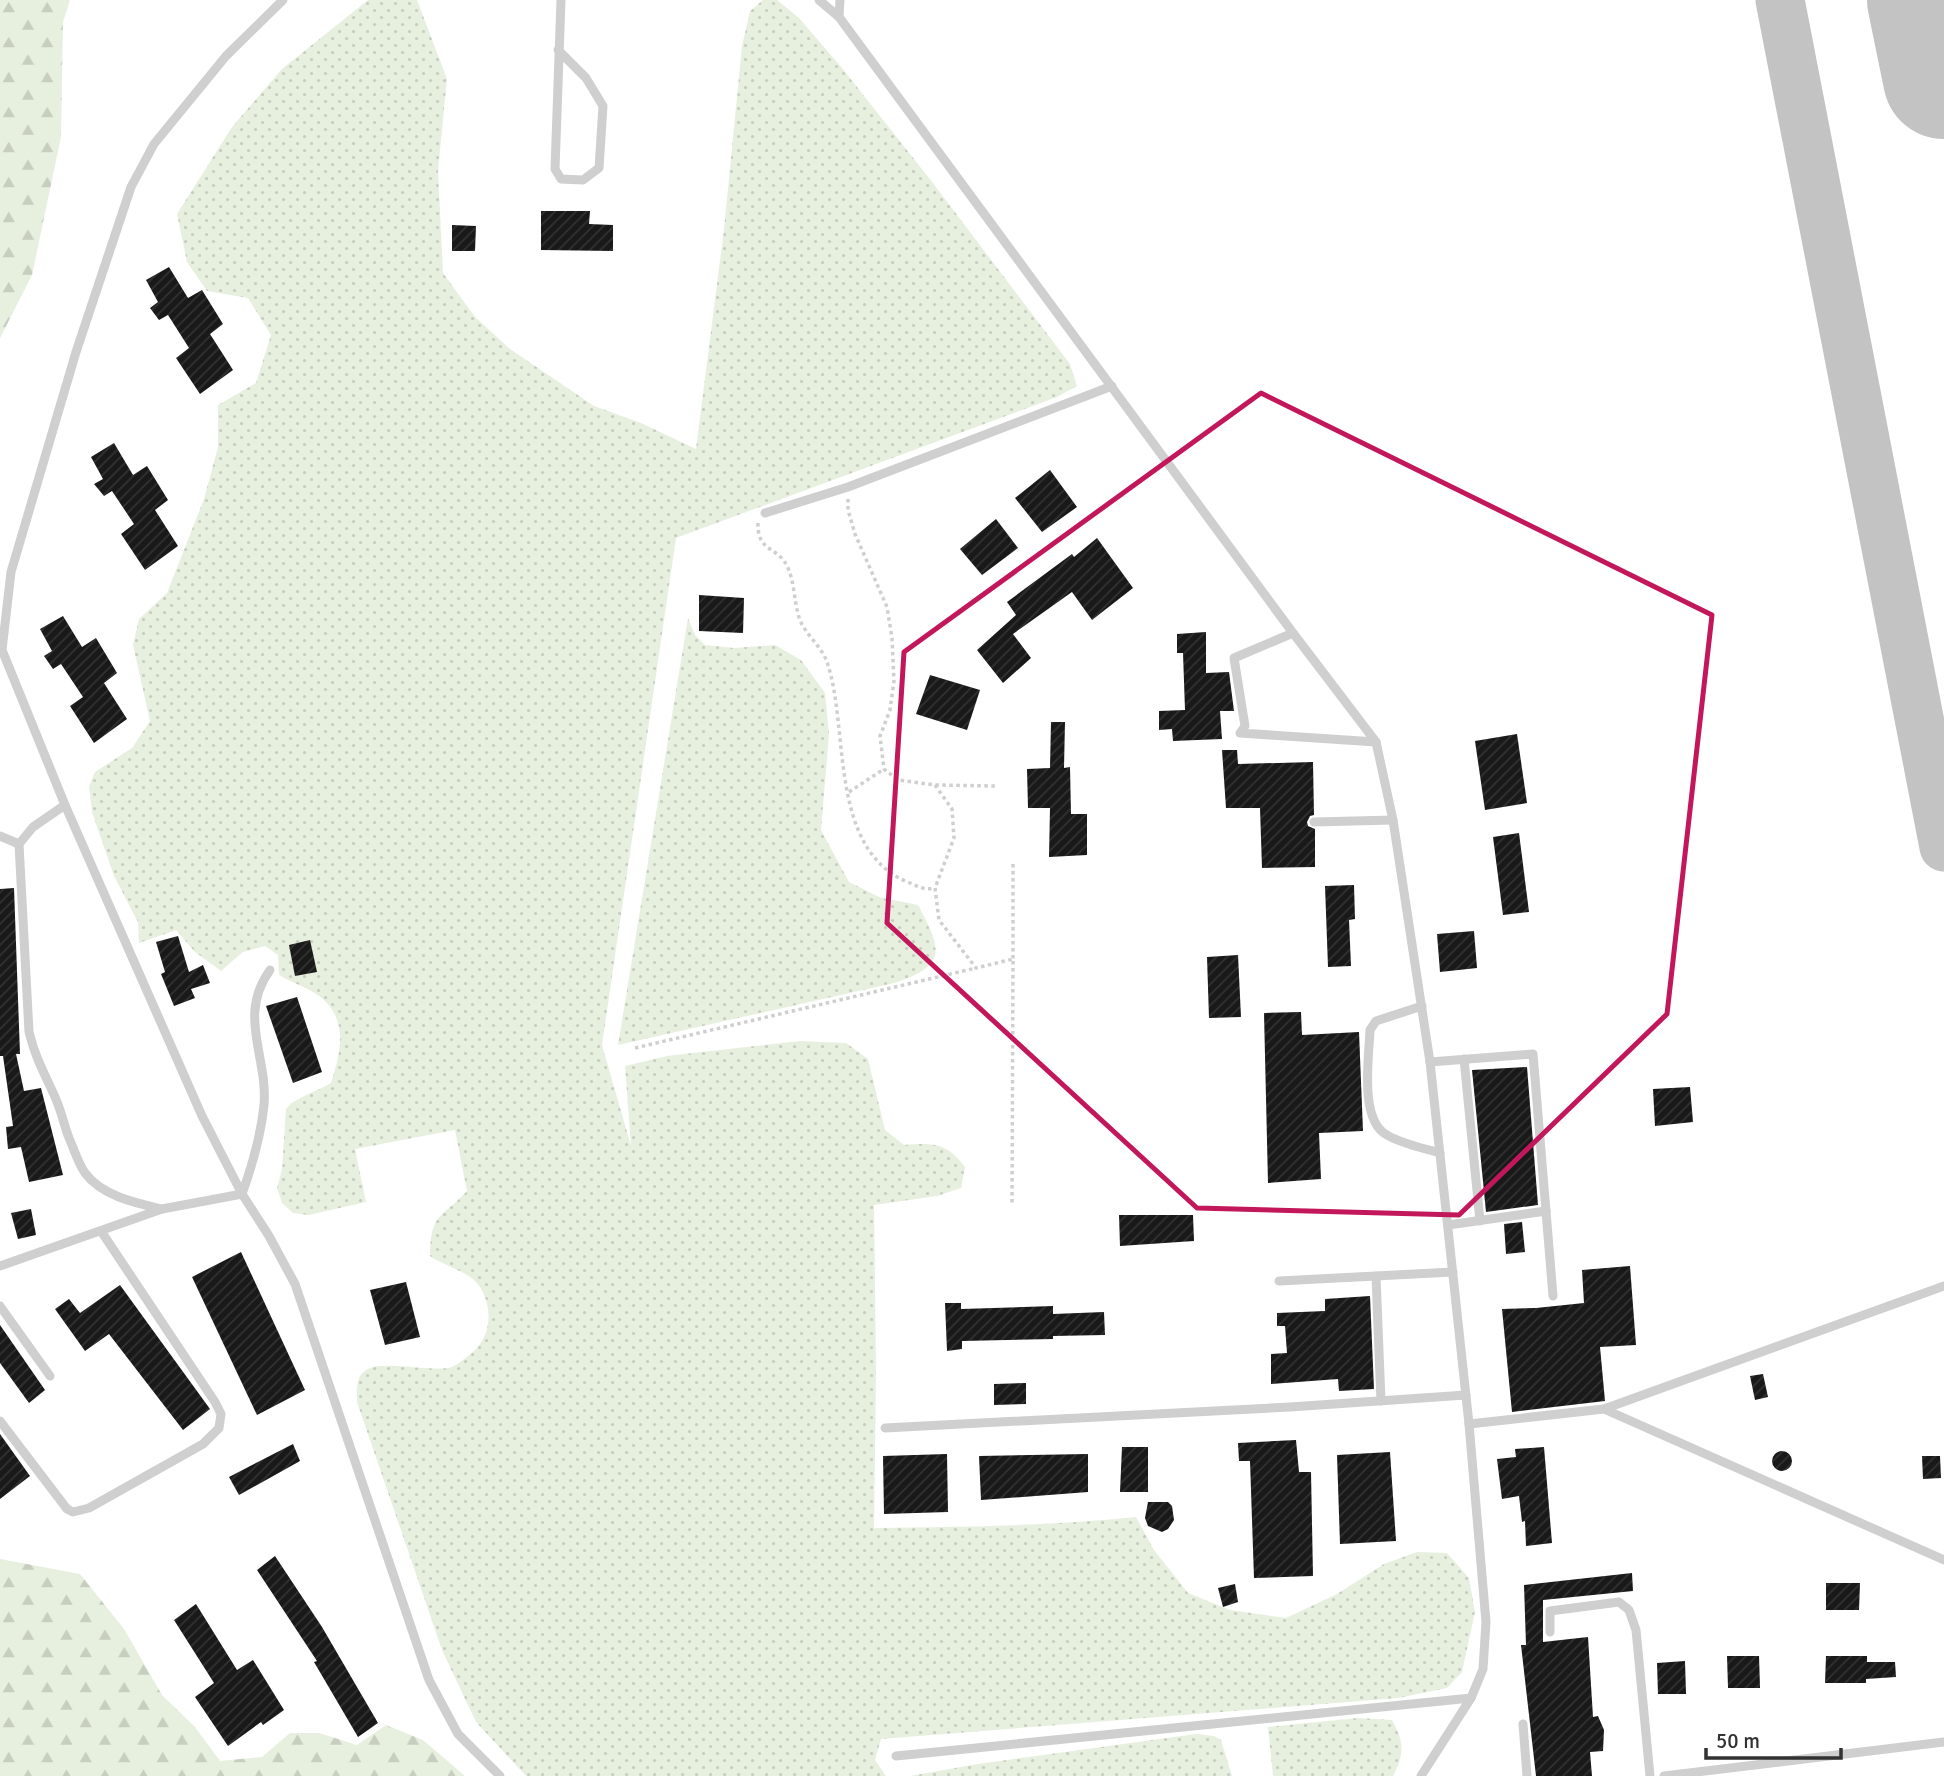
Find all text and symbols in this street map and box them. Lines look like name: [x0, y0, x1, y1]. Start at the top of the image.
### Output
scale bar: [1706, 1716, 1841, 1760]
text: 50 m: [1716, 1728, 1760, 1754]

